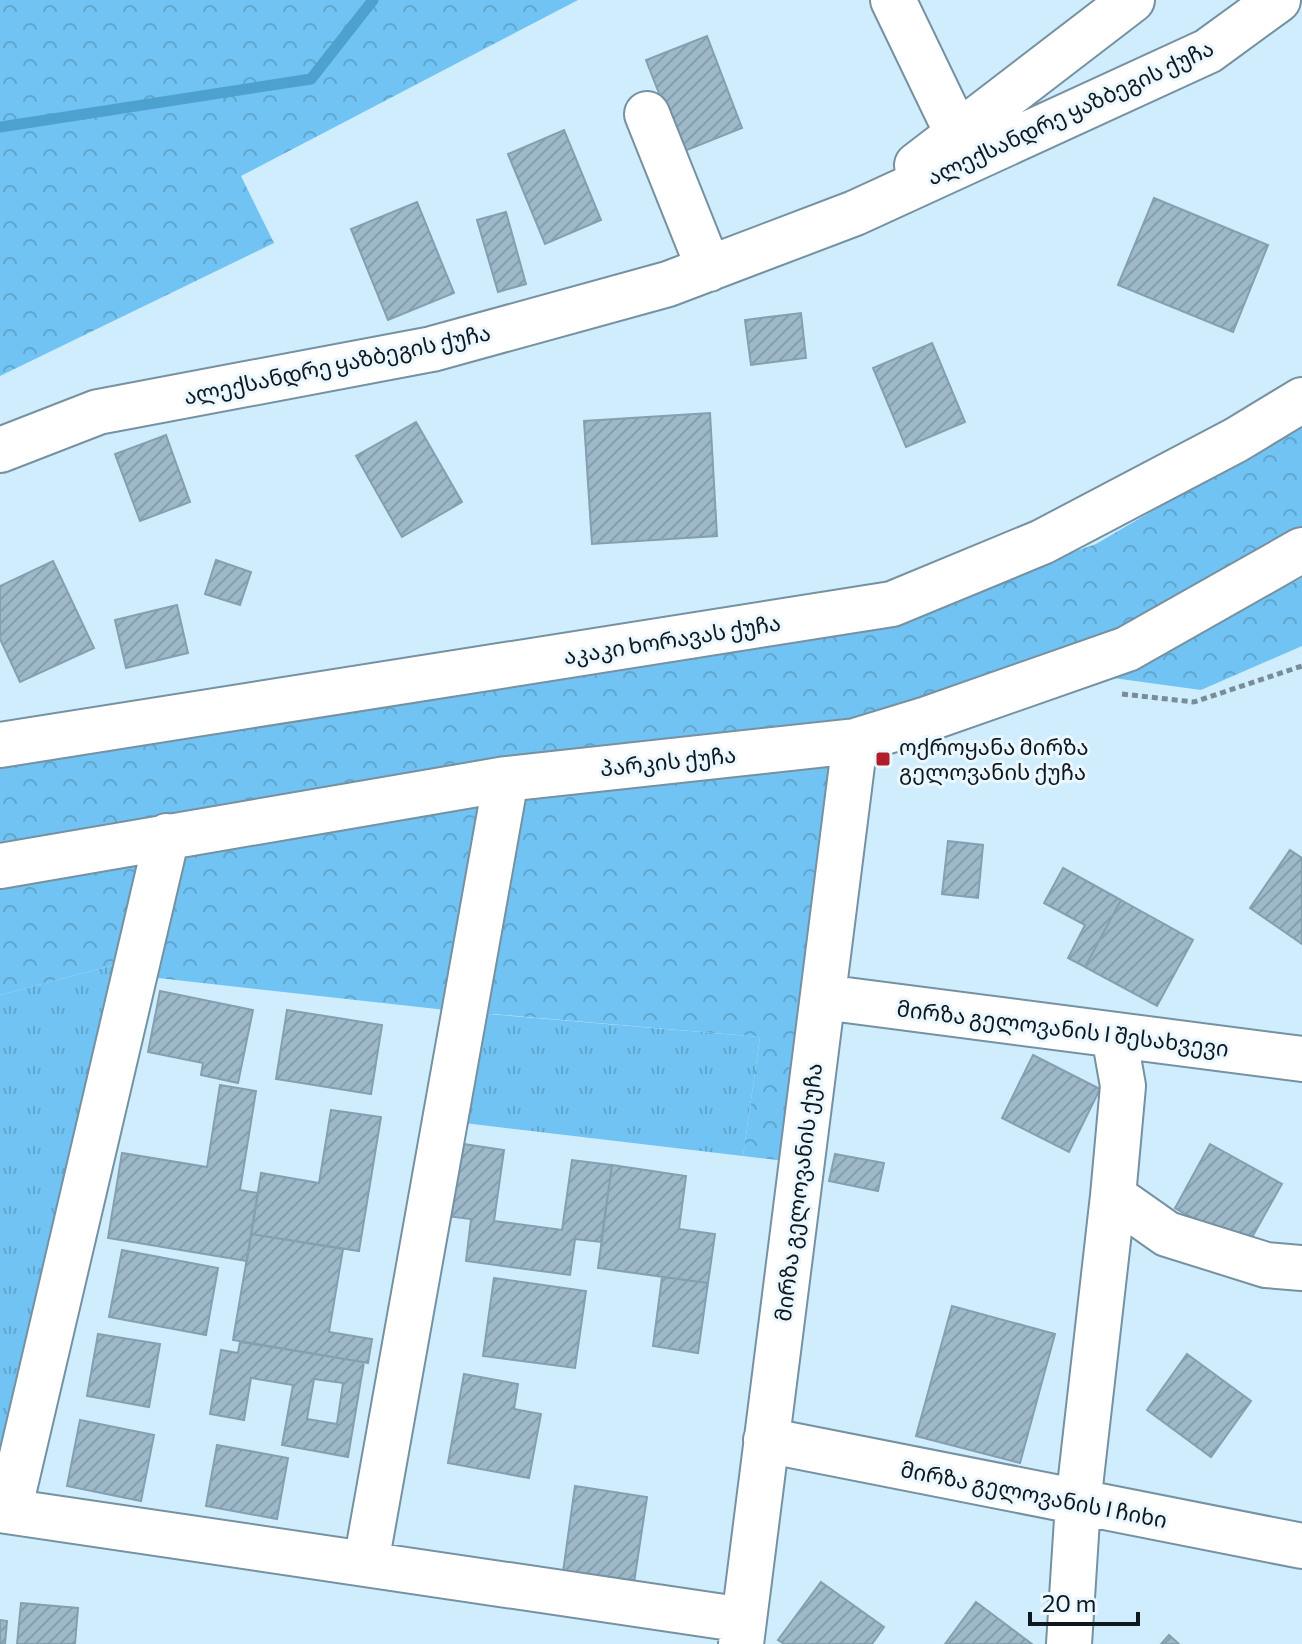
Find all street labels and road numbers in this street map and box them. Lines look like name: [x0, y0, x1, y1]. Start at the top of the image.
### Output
street label: ალექსანდრე ყაზბეგის ქუჩა: [922, 34, 1218, 191]
street label: ალექსანდრე ყაზბეგის ქუჩა: [181, 318, 493, 411]
street label: აკაკი ხორავას ქუჩა: [561, 608, 783, 670]
street label: პარკის ქუჩა: [599, 740, 737, 782]
street label: მირზა გელოვანის I შესახვევი: [895, 994, 1230, 1063]
street label: მირზა გელოვანის ქუჩა: [769, 1061, 828, 1323]
street label: მირზა გელოვანის I ჩიხი: [898, 1455, 1170, 1534]

